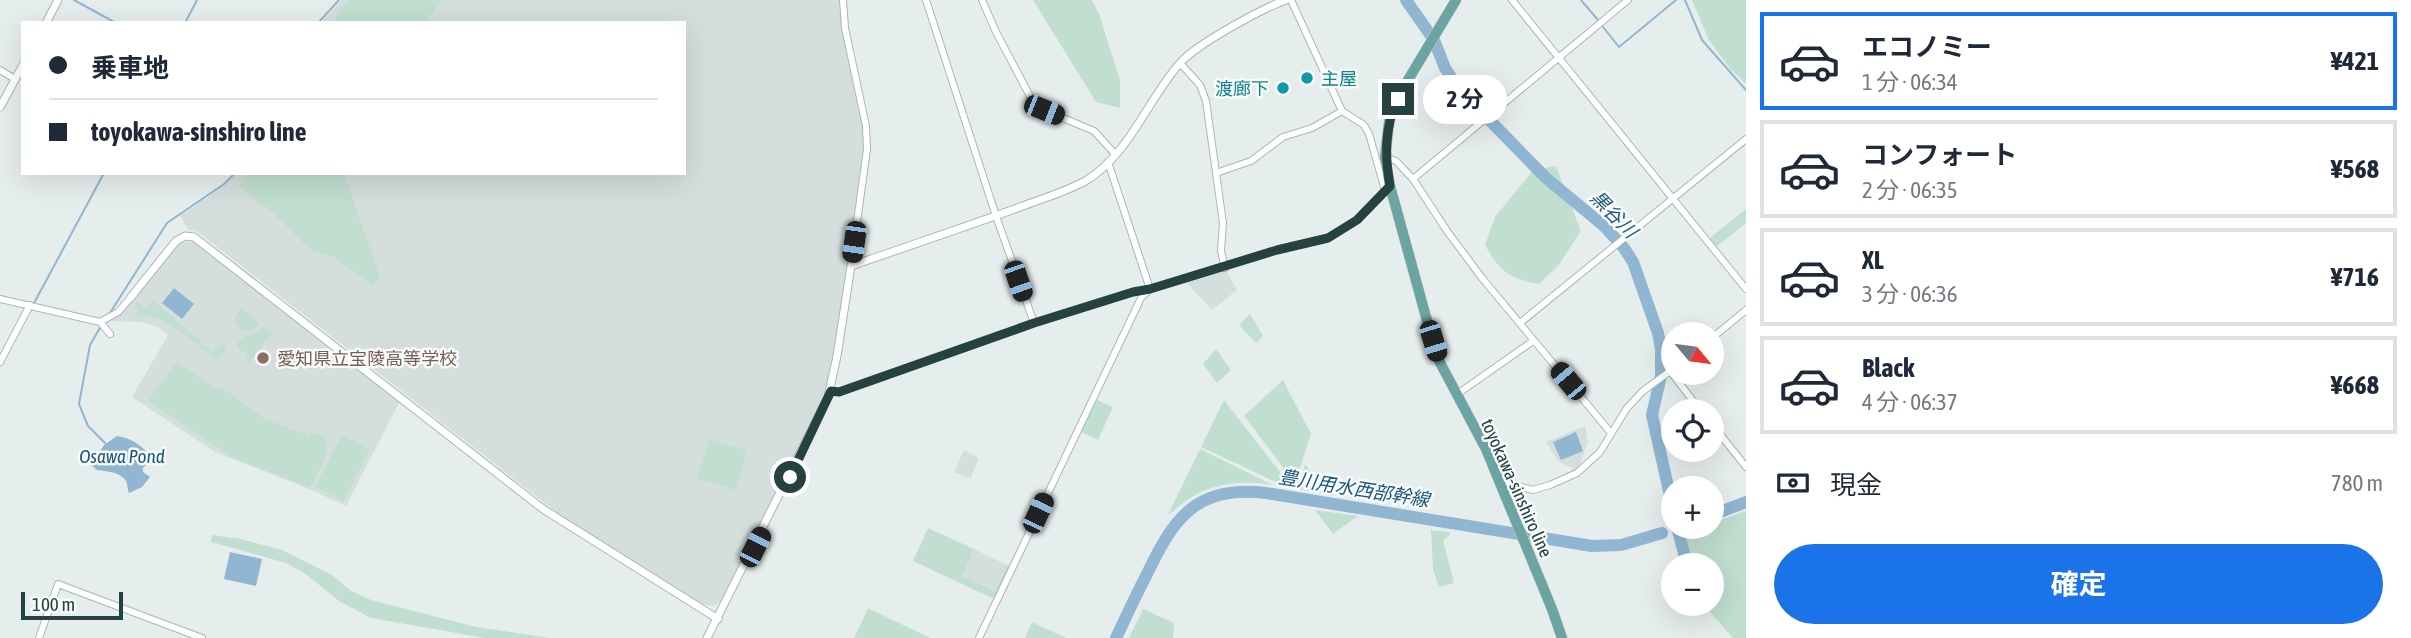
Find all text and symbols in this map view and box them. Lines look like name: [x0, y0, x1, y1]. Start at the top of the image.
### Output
icon: car: [1778, 30, 1841, 93]
text: エコノミー: [1862, 32, 1992, 62]
text: ¥421: [2331, 46, 2379, 76]
text: 乗車地: [91, 53, 169, 83]
place label: 主屋: [1321, 68, 1357, 89]
text: 1 分 · 06:34: [1862, 69, 1958, 95]
marker: 主屋: [1299, 70, 1315, 86]
callout: 2 分: [1422, 74, 1506, 124]
place label: 渡廊下: [1215, 78, 1269, 99]
marker: 渡廊下: [1275, 80, 1291, 96]
route end: [1382, 83, 1414, 115]
text: 2 分: [1447, 86, 1483, 112]
car: [1021, 92, 1068, 128]
text: toyokawa-sinshiro line: [91, 117, 307, 147]
icon: car: [1778, 138, 1841, 201]
text: コンフォート: [1862, 140, 2017, 170]
text: ¥568: [2331, 154, 2379, 184]
text: 2 分 · 06:35: [1862, 177, 1958, 203]
water label: 黒谷川: [1586, 186, 1643, 243]
car: [841, 220, 868, 264]
text: XL: [1862, 245, 1884, 275]
icon: car: [1778, 246, 1841, 309]
car: [1002, 258, 1035, 304]
text: ¥716: [2331, 262, 2379, 292]
text: 3 分 · 06:36: [1862, 281, 1958, 307]
car: [1417, 318, 1450, 364]
north arrow: [1661, 322, 1724, 385]
map controls: [1661, 322, 1724, 616]
place label: 愛知県立宝陵高等学校: [277, 348, 457, 369]
marker: 愛知県立宝陵高等学校: [255, 350, 271, 366]
text: Black: [1862, 353, 1914, 383]
icon: car: [1778, 354, 1841, 417]
car: [1547, 358, 1590, 404]
text: ¥668: [2331, 370, 2379, 400]
text: 4 分 · 06:37: [1862, 389, 1958, 415]
button: locate: [1661, 399, 1724, 462]
street label: toyokawa-sinshiro line: [1477, 416, 1557, 560]
water label: Osawa Pond: [79, 445, 165, 467]
route start: [774, 461, 806, 493]
icon: cash: [1774, 464, 1812, 502]
water label: 豊川用水西部幹線: [1277, 465, 1433, 511]
text: 現金: [1830, 470, 1882, 500]
text: 780 m: [2331, 470, 2383, 496]
button: +: [1661, 476, 1724, 539]
car: [1020, 490, 1057, 536]
car: [737, 524, 774, 570]
button: 確定: [1774, 544, 2383, 624]
button: −: [1661, 553, 1724, 616]
scale bar: [21, 589, 122, 621]
text: 100 m: [32, 593, 75, 615]

